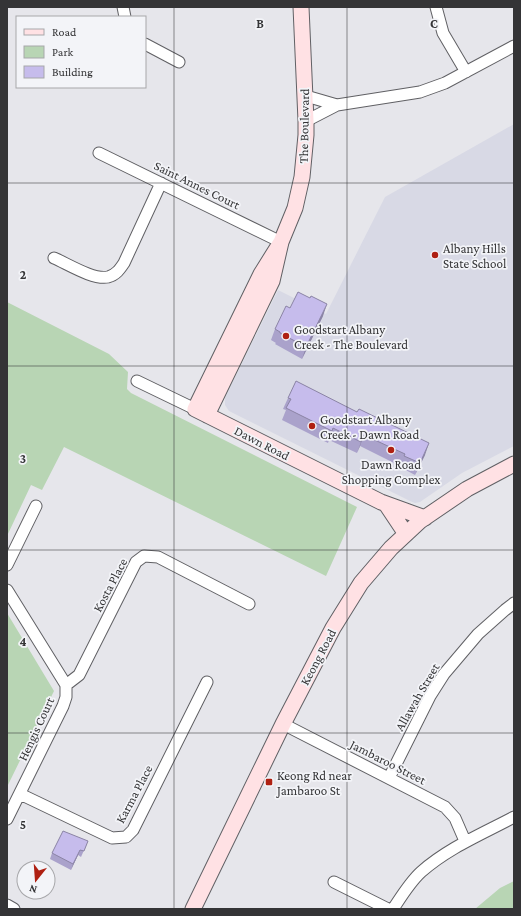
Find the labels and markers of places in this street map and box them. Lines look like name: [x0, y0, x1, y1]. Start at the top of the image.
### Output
place label: Albany Hills State School: [443, 241, 507, 271]
marker: Albany Hills State School: [430, 250, 440, 260]
place label: Goodstart Albany Creek - The Boulevard: [294, 322, 408, 352]
marker: Goodstart Albany Creek - The Boulevard: [281, 331, 291, 341]
place label: Goodstart Albany Creek - Dawn Road: [320, 412, 419, 442]
marker: Goodstart Albany Creek - Dawn Road: [307, 421, 317, 431]
marker: Dawn Road Shopping Complex: [386, 445, 396, 455]
place label: Dawn Road Shopping Complex: [342, 457, 440, 487]
place label: Keong Rd near Jambaroo St: [276, 768, 352, 798]
marker: Keong Rd near Jambaroo St: [264, 777, 274, 787]

